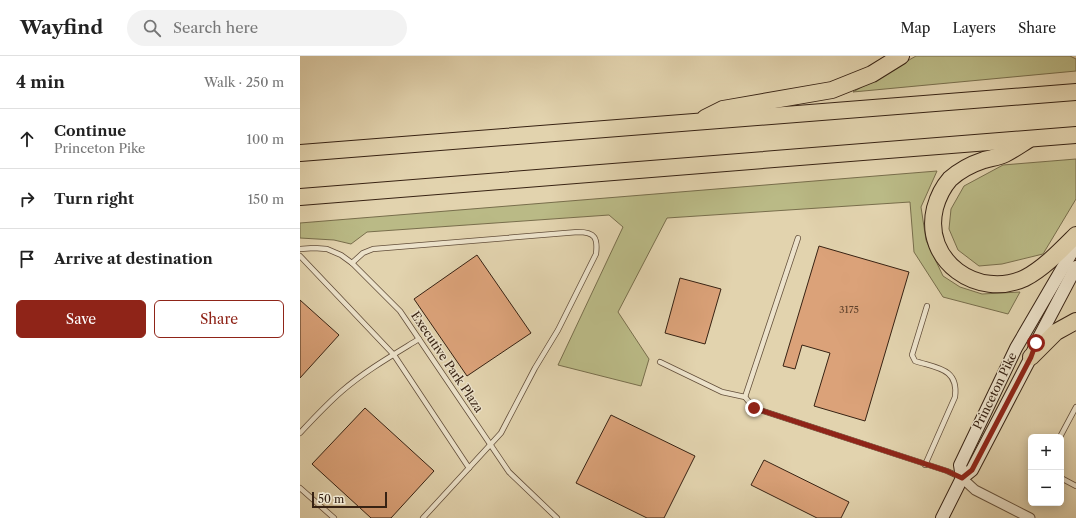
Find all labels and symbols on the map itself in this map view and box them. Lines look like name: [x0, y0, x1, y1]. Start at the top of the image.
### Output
house number: 3175: [839, 303, 859, 316]
street label: Executive Park Plaza: [408, 308, 487, 416]
route start: [1027, 334, 1045, 352]
street label: Princeton Pike: [969, 349, 1020, 432]
route end: [745, 399, 763, 417]
scale bar: [312, 490, 387, 509]

